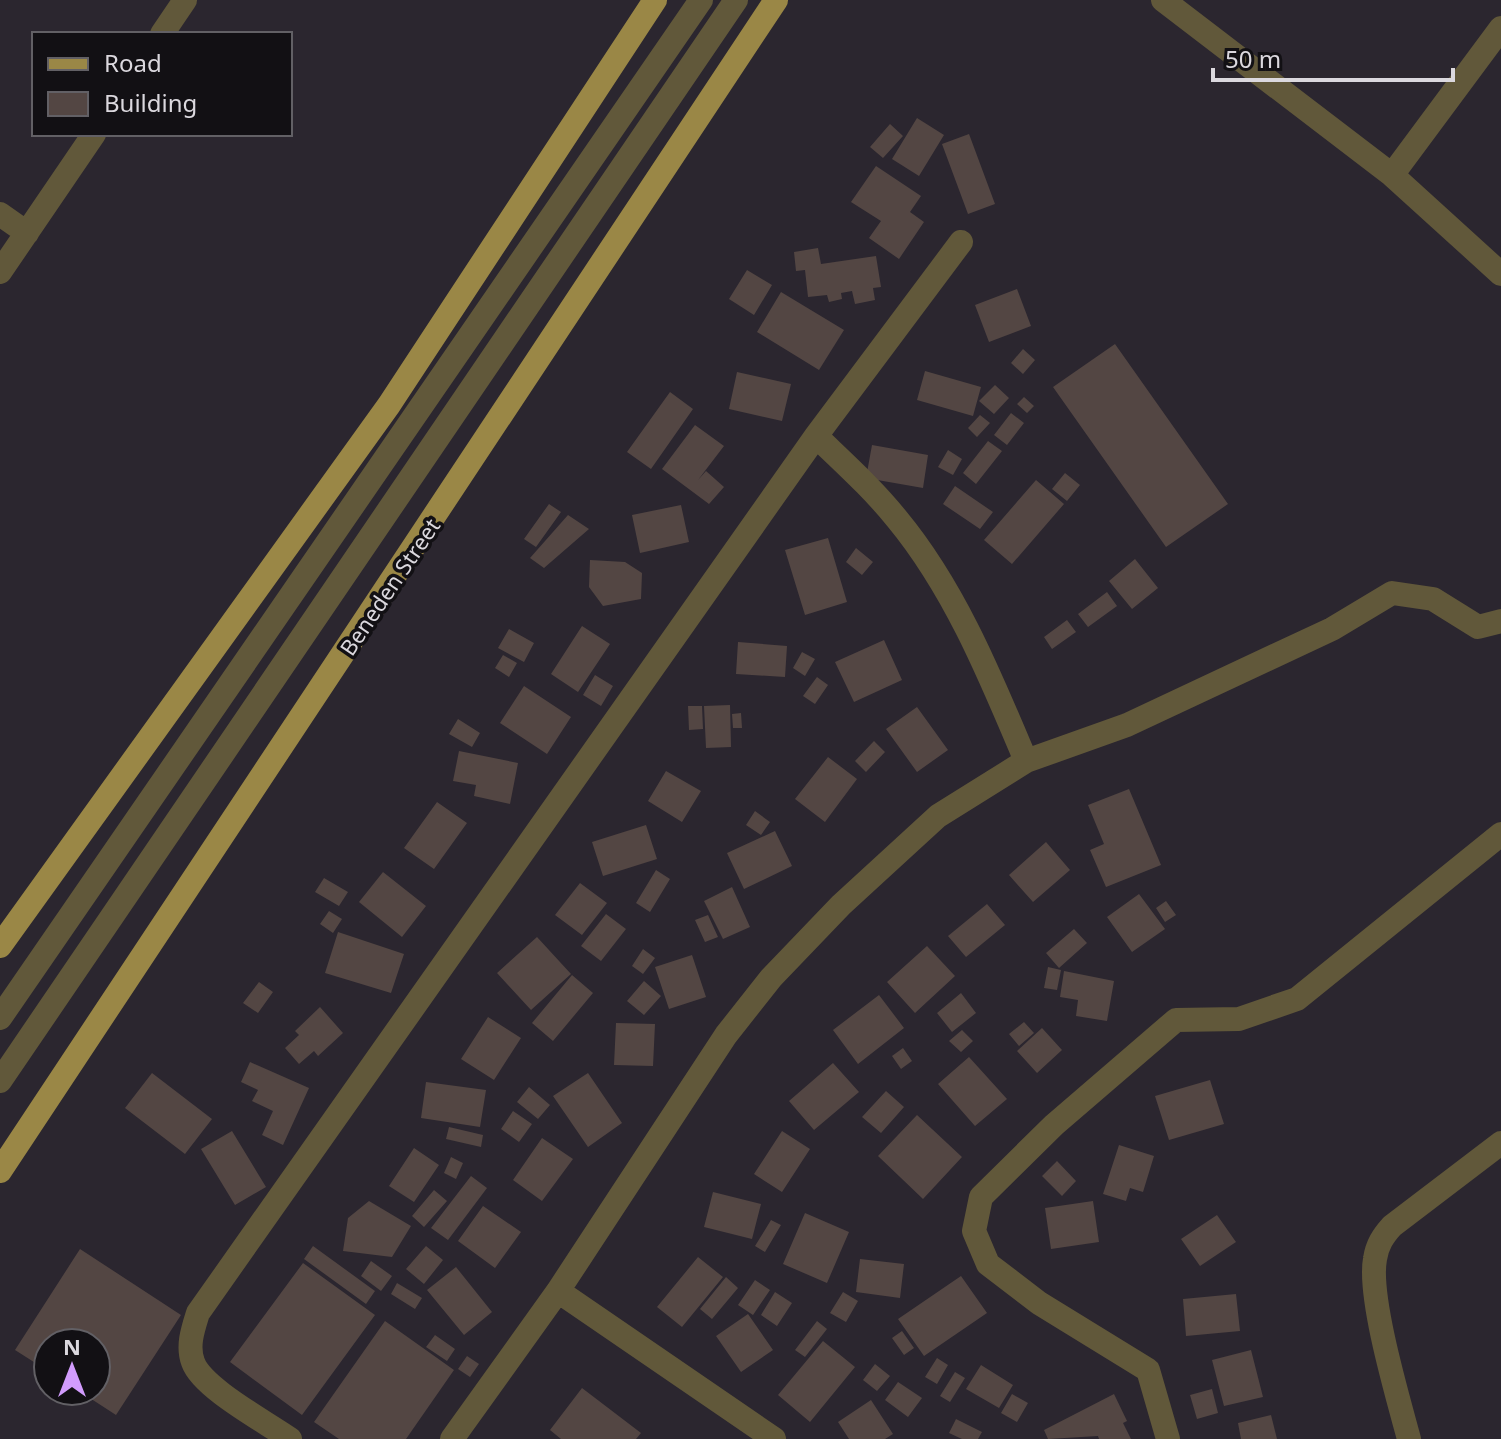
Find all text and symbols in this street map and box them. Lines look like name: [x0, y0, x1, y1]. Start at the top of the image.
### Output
legend: [32, 32, 292, 136]
scale bar: [1213, 32, 1453, 82]
text: 50 m: [1225, 42, 1281, 75]
text: Road: [104, 46, 162, 79]
text: Building: [104, 86, 197, 119]
street label: Beneden Street: [332, 512, 446, 661]
north arrow: [32, 1327, 112, 1407]
text: N: [63, 1331, 81, 1361]

